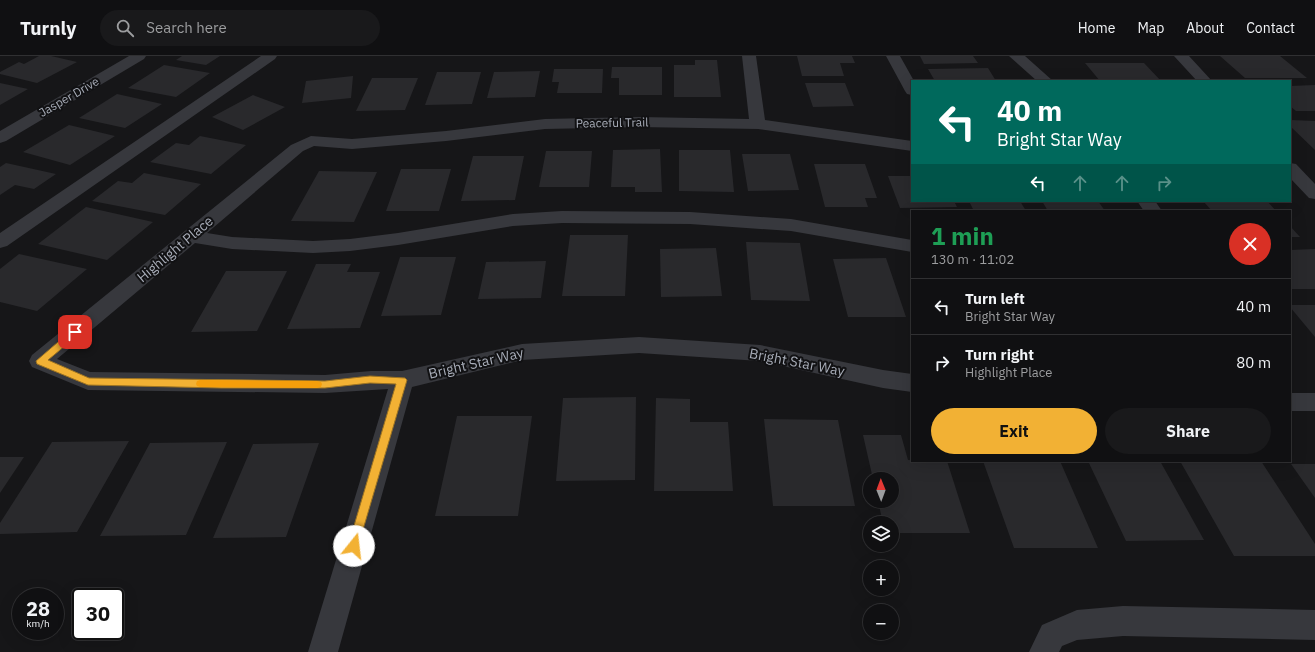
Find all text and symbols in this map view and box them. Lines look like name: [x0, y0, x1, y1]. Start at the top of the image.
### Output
search box: [100, 10, 380, 46]
text: Turnly: [20, 16, 76, 40]
icon: search: [114, 17, 136, 39]
text: Search here: [146, 18, 227, 37]
text: Home: [1078, 19, 1115, 37]
text: Map: [1137, 19, 1164, 37]
text: About: [1186, 19, 1224, 37]
text: Contact: [1246, 19, 1295, 37]
street label: Jasper Drive: [36, 73, 102, 120]
text: 40 m: [997, 92, 1062, 129]
icon: left: [931, 96, 983, 148]
street label: Peaceful Trail: [575, 114, 648, 131]
text: Bright Star Way: [997, 128, 1122, 151]
icon: left: [1027, 172, 1049, 194]
icon: ahead: [1069, 172, 1091, 194]
icon: ahead: [1111, 172, 1133, 194]
icon: right: [1153, 172, 1175, 194]
street label: Highlight Place: [133, 212, 217, 286]
text: 1 min: [931, 220, 994, 252]
button: close: [1229, 223, 1271, 265]
text: 130 m · 11:02: [931, 251, 1014, 268]
text: Turn left: [965, 289, 1025, 308]
icon: left: [931, 296, 953, 318]
text: 40 m: [1236, 297, 1271, 316]
text: Bright Star Way: [965, 308, 1055, 325]
pin: [58, 315, 92, 349]
icon: arrive: [64, 321, 86, 343]
street label: Bright Star Way: [427, 343, 525, 383]
street label: Bright Star Way: [748, 344, 846, 380]
text: Turn right: [965, 345, 1034, 364]
icon: right: [931, 352, 953, 374]
text: 80 m: [1236, 353, 1271, 372]
text: Highlight Place: [965, 364, 1052, 381]
button: Exit: [931, 408, 1097, 454]
button: Share: [1105, 408, 1271, 454]
north arrow: [863, 472, 899, 508]
map controls: [863, 472, 899, 640]
button: layers: [863, 516, 899, 552]
position arrow: [333, 525, 375, 567]
button: +: [863, 560, 899, 596]
speed limit sign: 30: [72, 588, 124, 640]
text: 28: [26, 595, 50, 622]
button: −: [863, 604, 899, 640]
text: km/h: [26, 617, 50, 630]

